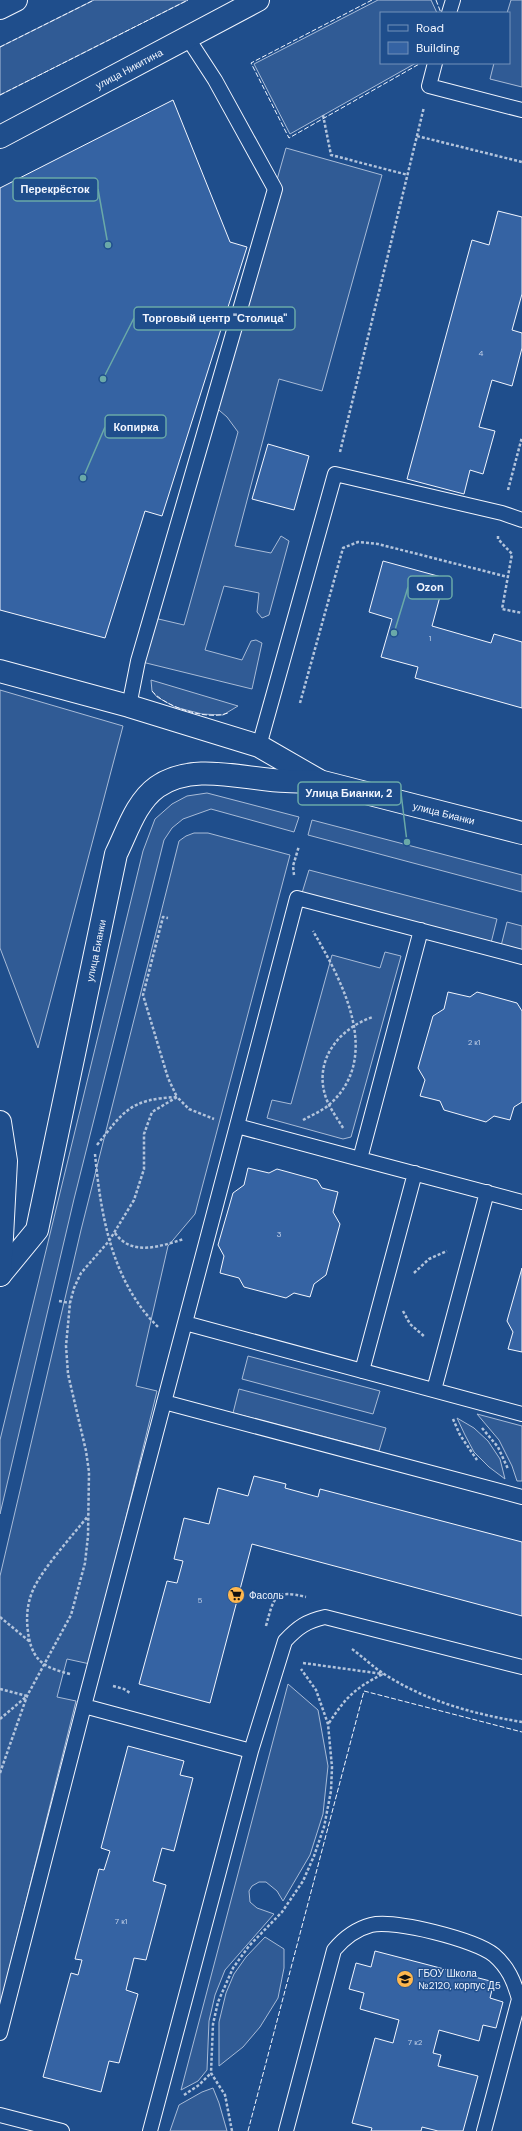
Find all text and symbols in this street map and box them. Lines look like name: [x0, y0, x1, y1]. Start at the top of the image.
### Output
legend: [380, 12, 510, 64]
text: Road: [416, 20, 444, 36]
text: Building: [416, 40, 460, 56]
street label: улица Никитина: [93, 46, 165, 92]
callout: Перекрёсток: [13, 178, 98, 201]
text: Перекрёсток: [21, 182, 90, 196]
callout: Торговый центр "Столица": [134, 307, 295, 330]
text: Торговый центр "Столица": [143, 311, 287, 325]
house number: 4: [479, 348, 484, 358]
callout: Копирка: [105, 415, 166, 438]
text: Копирка: [113, 420, 159, 434]
callout: Ozon: [408, 576, 452, 599]
text: Ozon: [416, 580, 444, 594]
house number: 1: [429, 633, 431, 643]
callout: Улица Бианки, 2: [298, 782, 401, 805]
text: Улица Бианки, 2: [306, 786, 392, 800]
street label: улица Бианки: [412, 799, 476, 828]
street label: улица Бианки: [83, 918, 109, 983]
house number: 2 к1: [468, 1037, 480, 1047]
house number: 3: [277, 1229, 282, 1239]
supermarket icon: Фасоль: [226, 1585, 246, 1605]
place label: Фасоль: [249, 1589, 284, 1602]
house number: 5: [198, 1595, 203, 1605]
house number: 7 к1: [115, 1916, 127, 1926]
place label: ГБОУ Школа №2120, корпус Д5: [418, 1967, 501, 1992]
school or university icon: ГБОУ Школа №2120, корпус Д5: [395, 1969, 415, 1989]
house number: 7 к2: [408, 2037, 423, 2047]

